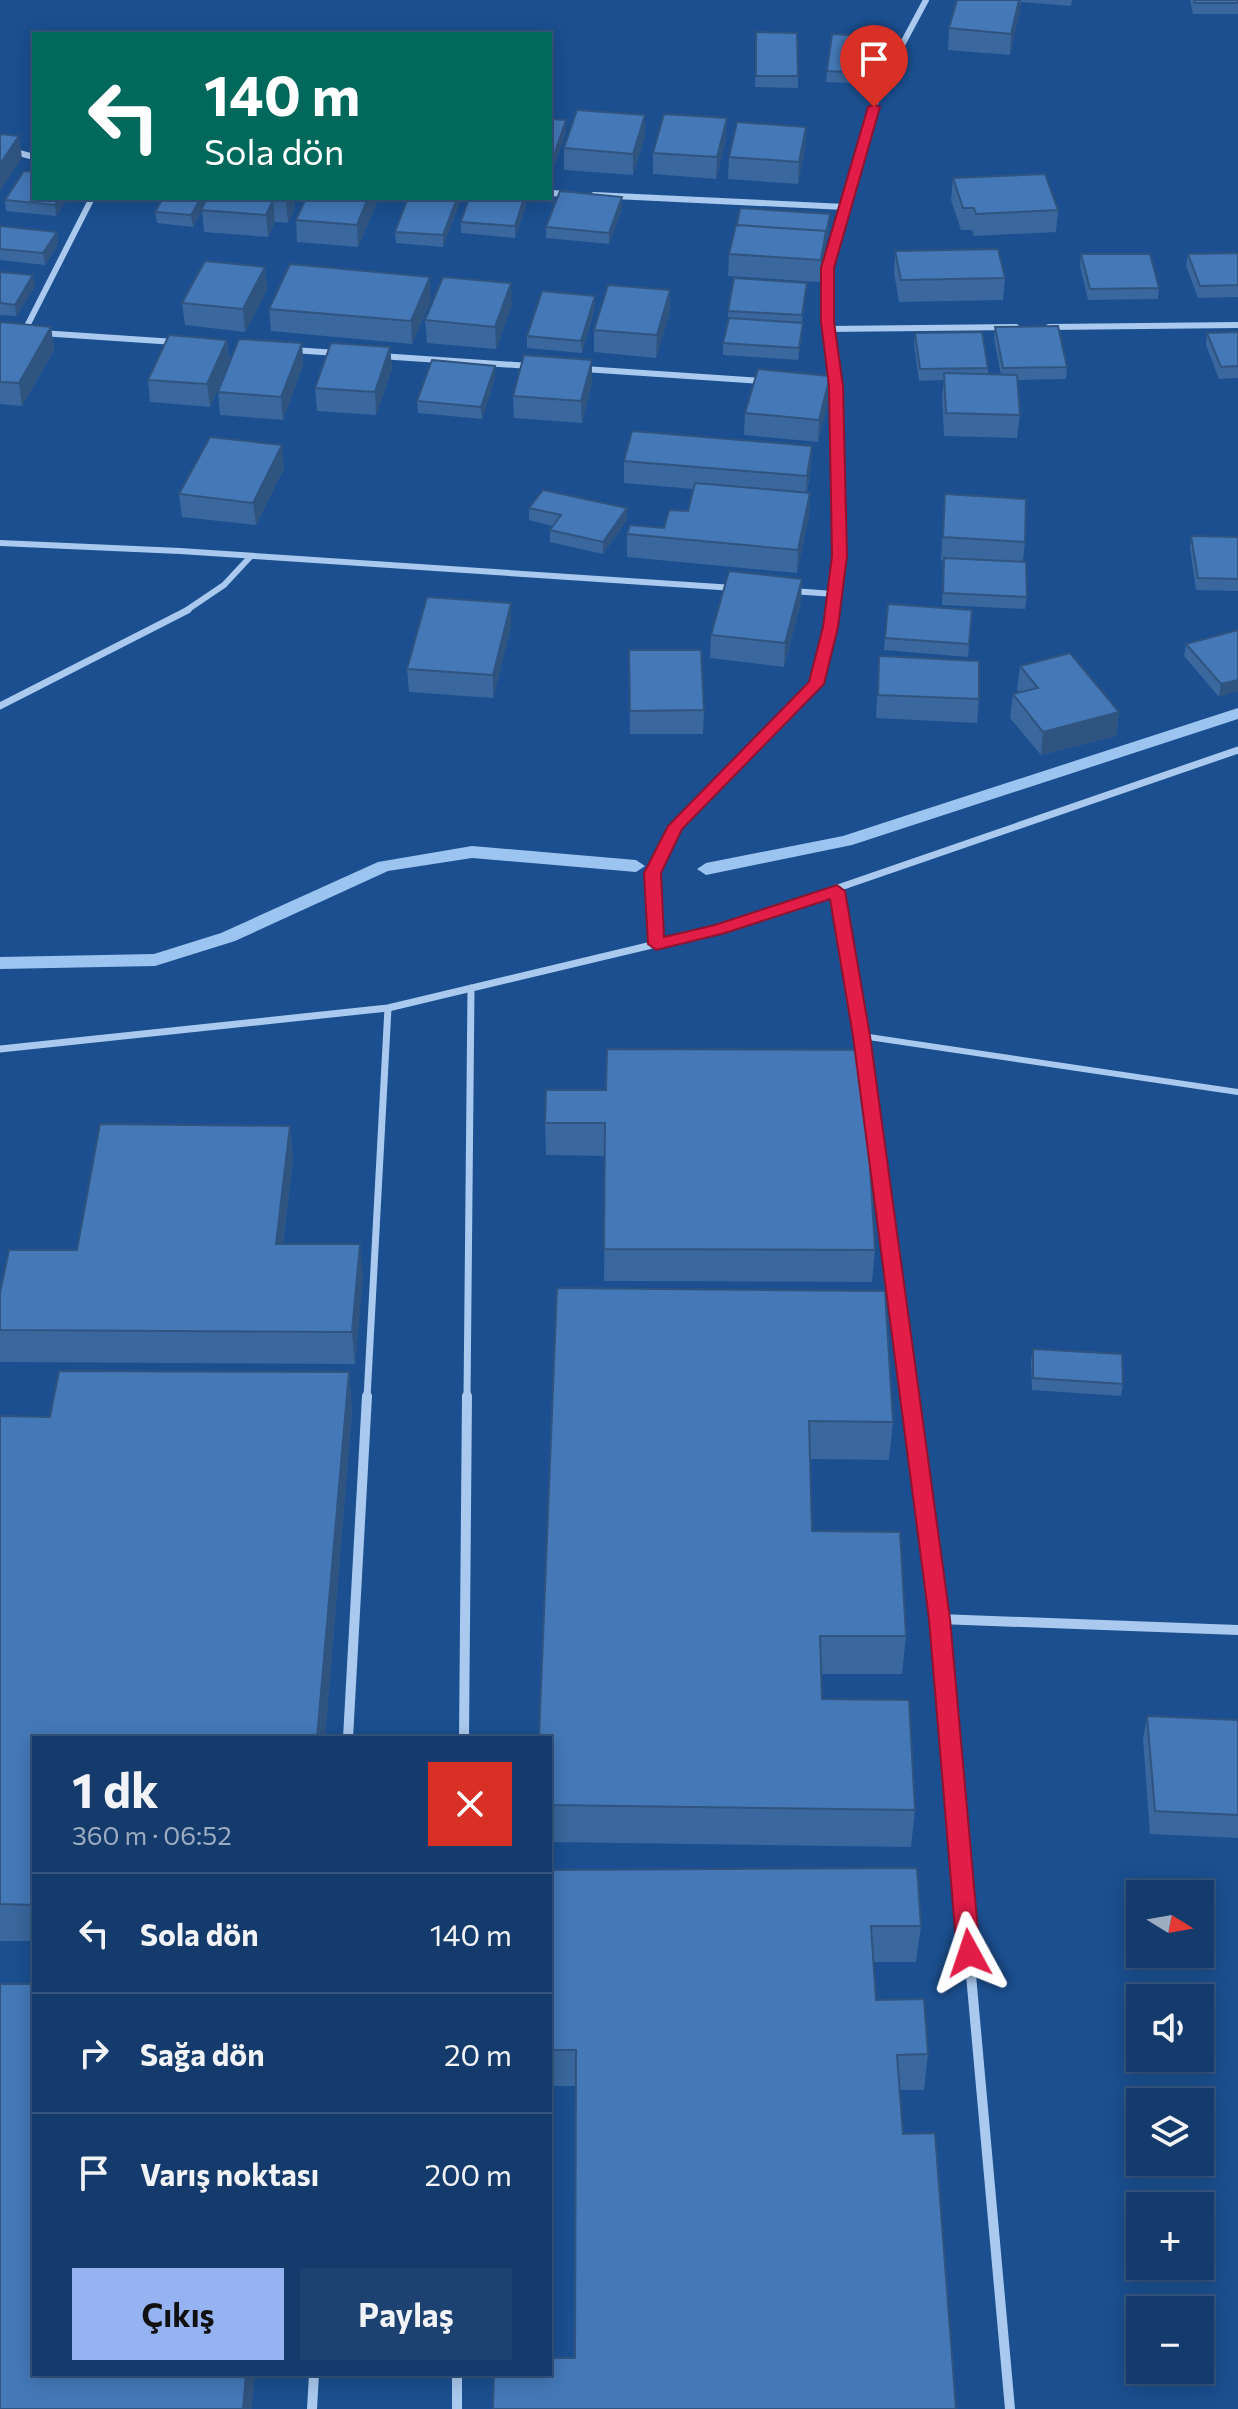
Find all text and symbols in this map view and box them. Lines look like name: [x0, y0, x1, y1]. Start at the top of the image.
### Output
pin: [840, 25, 908, 107]
icon: arrive: [852, 37, 896, 81]
text: 140 m: [204, 59, 360, 128]
icon: left: [72, 64, 176, 168]
text: Sola dön: [204, 128, 344, 172]
text: 1 dk: [72, 1759, 159, 1818]
button: close: [428, 1762, 512, 1846]
text: 360 m · 06:52: [72, 1819, 232, 1850]
north arrow: [1126, 1880, 1214, 1968]
map controls: [1126, 1880, 1214, 2384]
icon: left: [72, 1911, 116, 1955]
position arrow: [927, 1911, 1011, 1995]
text: Sola dön: [140, 1915, 259, 1952]
text: 140 m: [430, 1915, 512, 1952]
button: sound: [1126, 1984, 1214, 2072]
icon: right: [72, 2031, 116, 2075]
text: Sağa dön: [140, 2035, 265, 2072]
text: 20 m: [444, 2035, 512, 2072]
button: layers: [1126, 2088, 1214, 2176]
icon: arrive: [72, 2151, 116, 2195]
text: Varış noktası: [140, 2155, 319, 2192]
text: 200 m: [424, 2155, 512, 2192]
button: +: [1126, 2192, 1214, 2280]
button: Çıkış: [72, 2268, 284, 2360]
button: Paylaş: [300, 2268, 512, 2360]
button: −: [1126, 2296, 1214, 2384]

